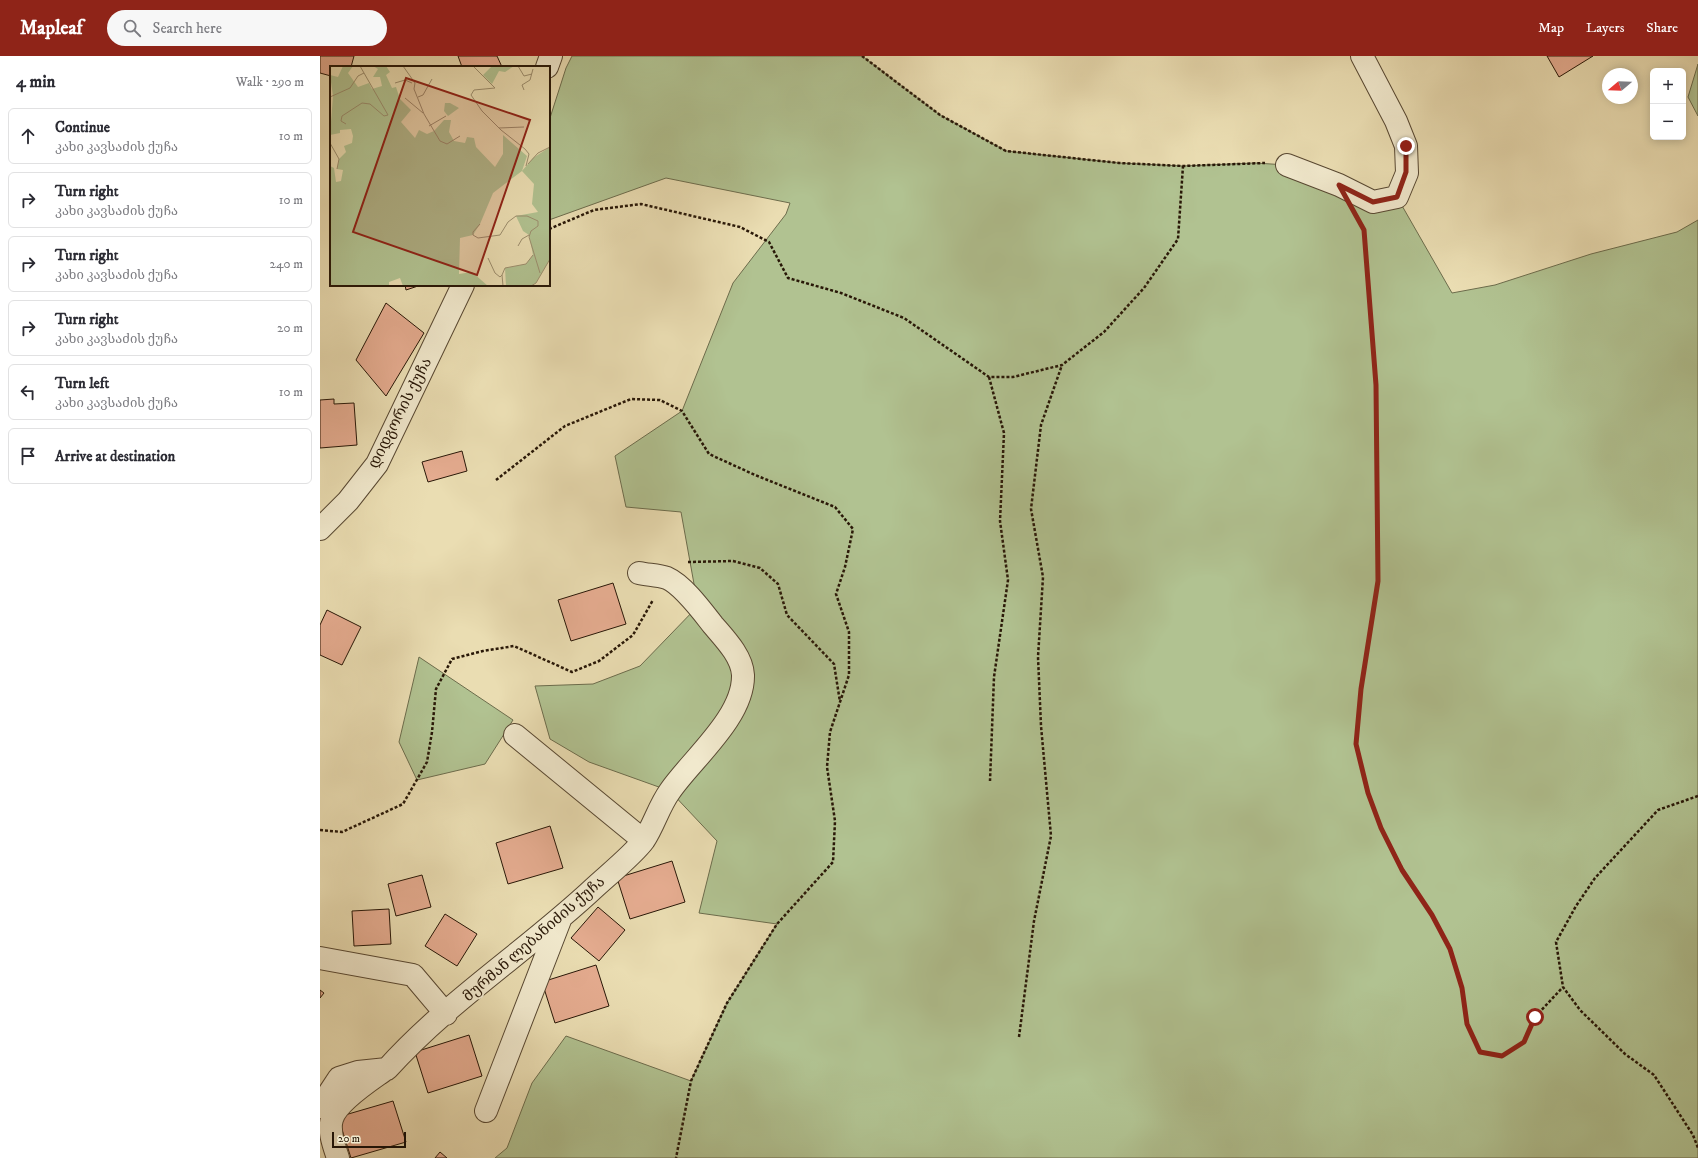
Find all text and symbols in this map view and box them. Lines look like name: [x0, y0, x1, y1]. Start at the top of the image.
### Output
search box: [107, 10, 387, 46]
text: Mapleaf: [20, 17, 83, 40]
icon: search: [121, 17, 143, 39]
text: Search here: [153, 19, 222, 38]
text: Map: [1538, 19, 1564, 37]
text: Layers: [1586, 19, 1624, 37]
text: Share: [1646, 19, 1678, 37]
inset map: [330, 66, 550, 286]
north arrow: [1602, 68, 1638, 104]
map controls: [1650, 68, 1686, 140]
button: +: [1650, 68, 1686, 104]
text: 4 min: [16, 71, 55, 93]
text: Walk · 290 m: [236, 74, 304, 90]
button: −: [1650, 104, 1686, 140]
text: Continue: [55, 118, 110, 137]
icon: ahead: [17, 125, 39, 147]
text: 10 m: [279, 128, 303, 144]
route end: [1397, 137, 1415, 155]
text: კახი კავსაძის ქუჩა: [55, 139, 178, 155]
text: Turn right: [55, 182, 118, 201]
icon: right: [17, 189, 39, 211]
text: 10 m: [279, 192, 303, 208]
text: კახი კავსაძის ქუჩა: [55, 203, 178, 219]
text: Turn right: [55, 246, 118, 265]
icon: right: [17, 253, 39, 275]
text: 240 m: [270, 256, 303, 272]
text: კახი კავსაძის ქუჩა: [55, 267, 178, 283]
text: Turn right: [55, 310, 118, 329]
icon: right: [17, 317, 39, 339]
text: 20 m: [277, 320, 303, 336]
text: კახი კავსაძის ქუჩა: [55, 331, 178, 347]
street label: დიდგორის ქუჩა: [364, 354, 436, 472]
text: Turn left: [55, 374, 109, 393]
icon: left: [17, 381, 39, 403]
text: 10 m: [279, 384, 303, 400]
text: კახი კავსაძის ქუჩა: [55, 395, 178, 411]
icon: arrive: [17, 445, 39, 467]
text: Arrive at destination: [55, 447, 175, 466]
street label: მურმან ლებანიძის ქუჩა: [459, 872, 609, 1006]
route start: [1526, 1008, 1544, 1026]
scale bar: [332, 1130, 406, 1149]
text: 20 m: [338, 1132, 360, 1146]

